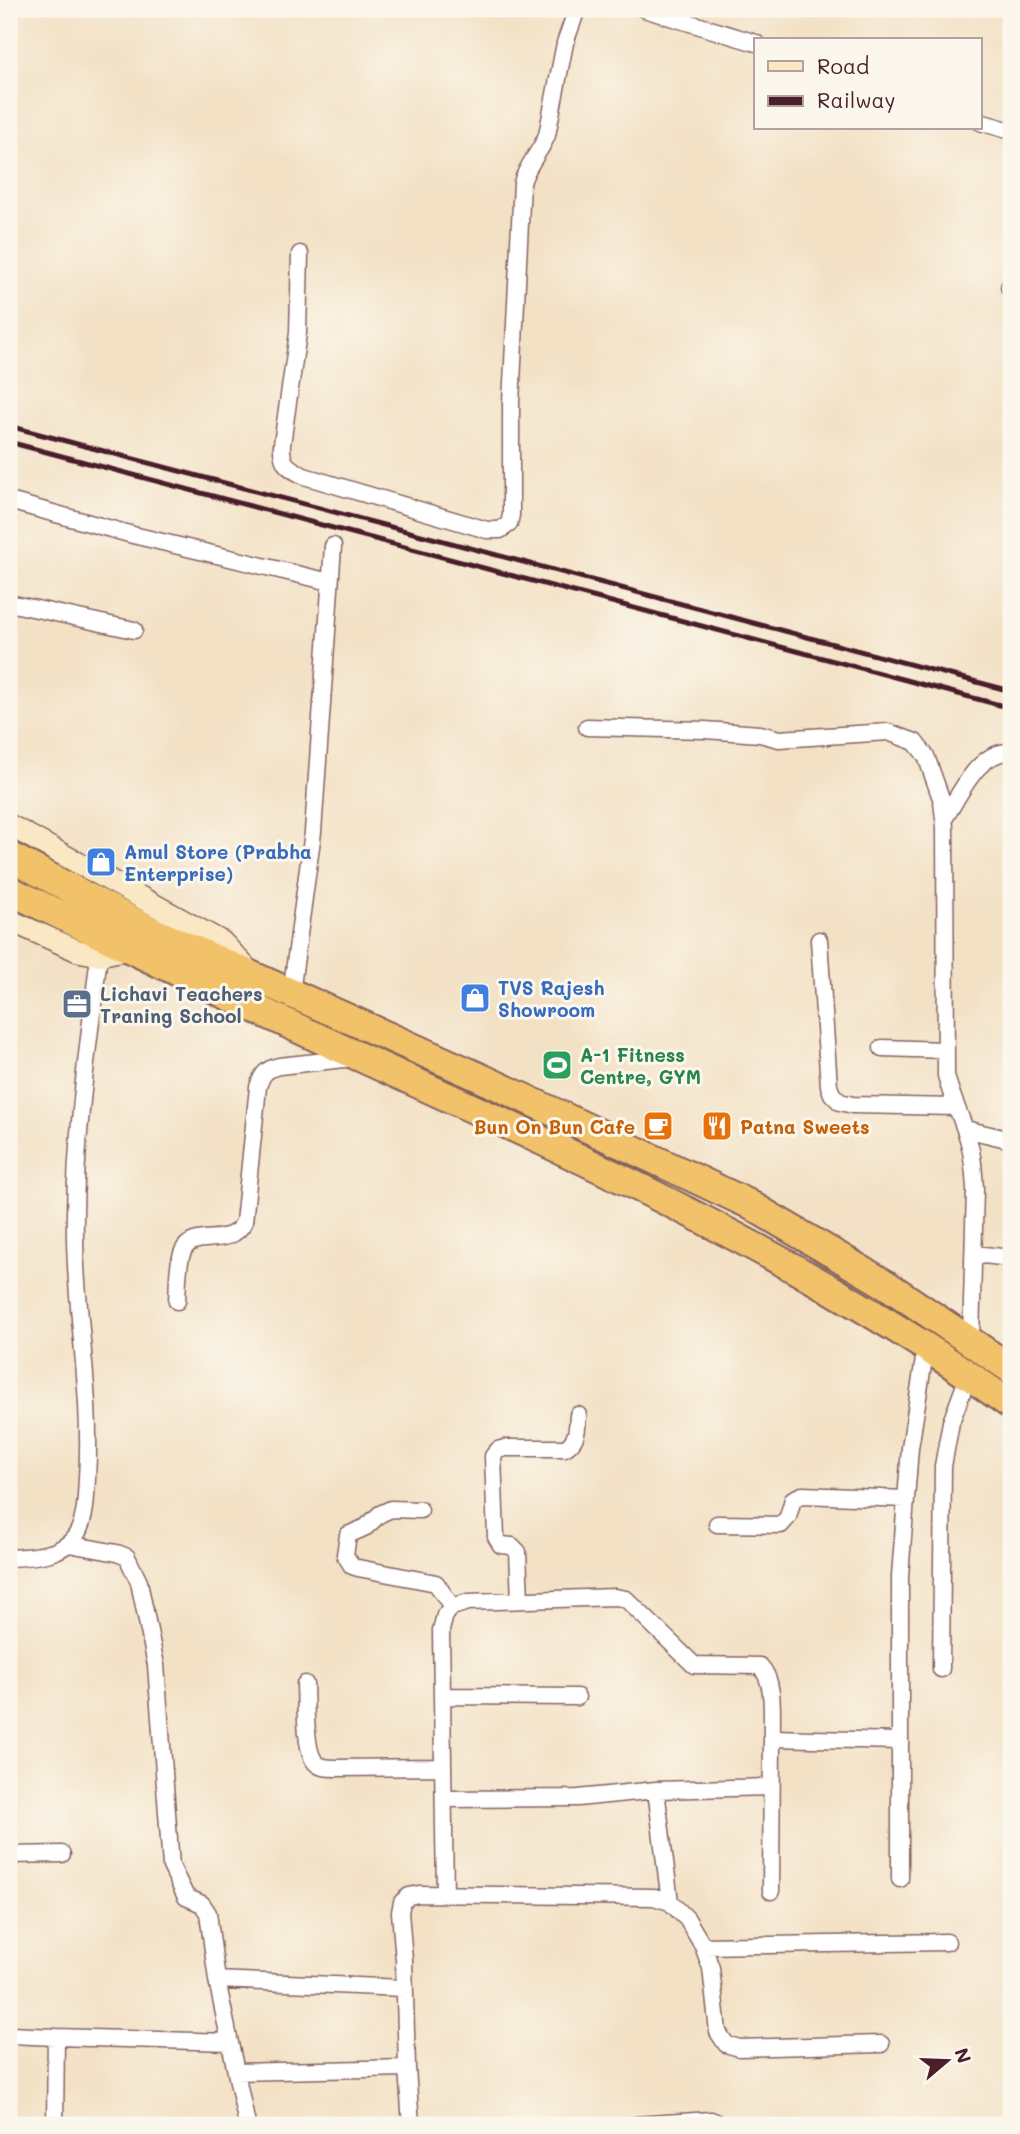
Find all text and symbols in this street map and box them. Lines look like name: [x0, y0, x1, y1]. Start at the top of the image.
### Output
legend: [754, 38, 982, 130]
text: Road: [817, 52, 869, 79]
text: Railway: [817, 86, 896, 113]
place label: Amul Store (Prabha Enterprise): [124, 839, 312, 886]
shop icon: Amul Store (Prabha Enterprise): [84, 845, 118, 879]
place label: TVS Rajesh Showroom: [498, 975, 604, 1022]
place label: Lichavi Teachers Traning School: [100, 981, 263, 1028]
shop icon: TVS Rajesh Showroom: [458, 981, 492, 1015]
office icon: Lichavi Teachers Traning School: [60, 987, 94, 1021]
place label: A-1 Fitness Centre, GYM: [580, 1042, 701, 1089]
sports icon: A-1 Fitness Centre, GYM: [540, 1048, 574, 1082]
cafe icon: Bun On Bun Cafe: [641, 1109, 675, 1143]
restaurant icon: Patna Sweets: [700, 1109, 734, 1143]
place label: Bun On Bun Cafe: [474, 1114, 635, 1139]
place label: Patna Sweets: [740, 1114, 870, 1139]
north arrow: [912, 2025, 982, 2096]
text: N: [949, 2044, 978, 2066]

